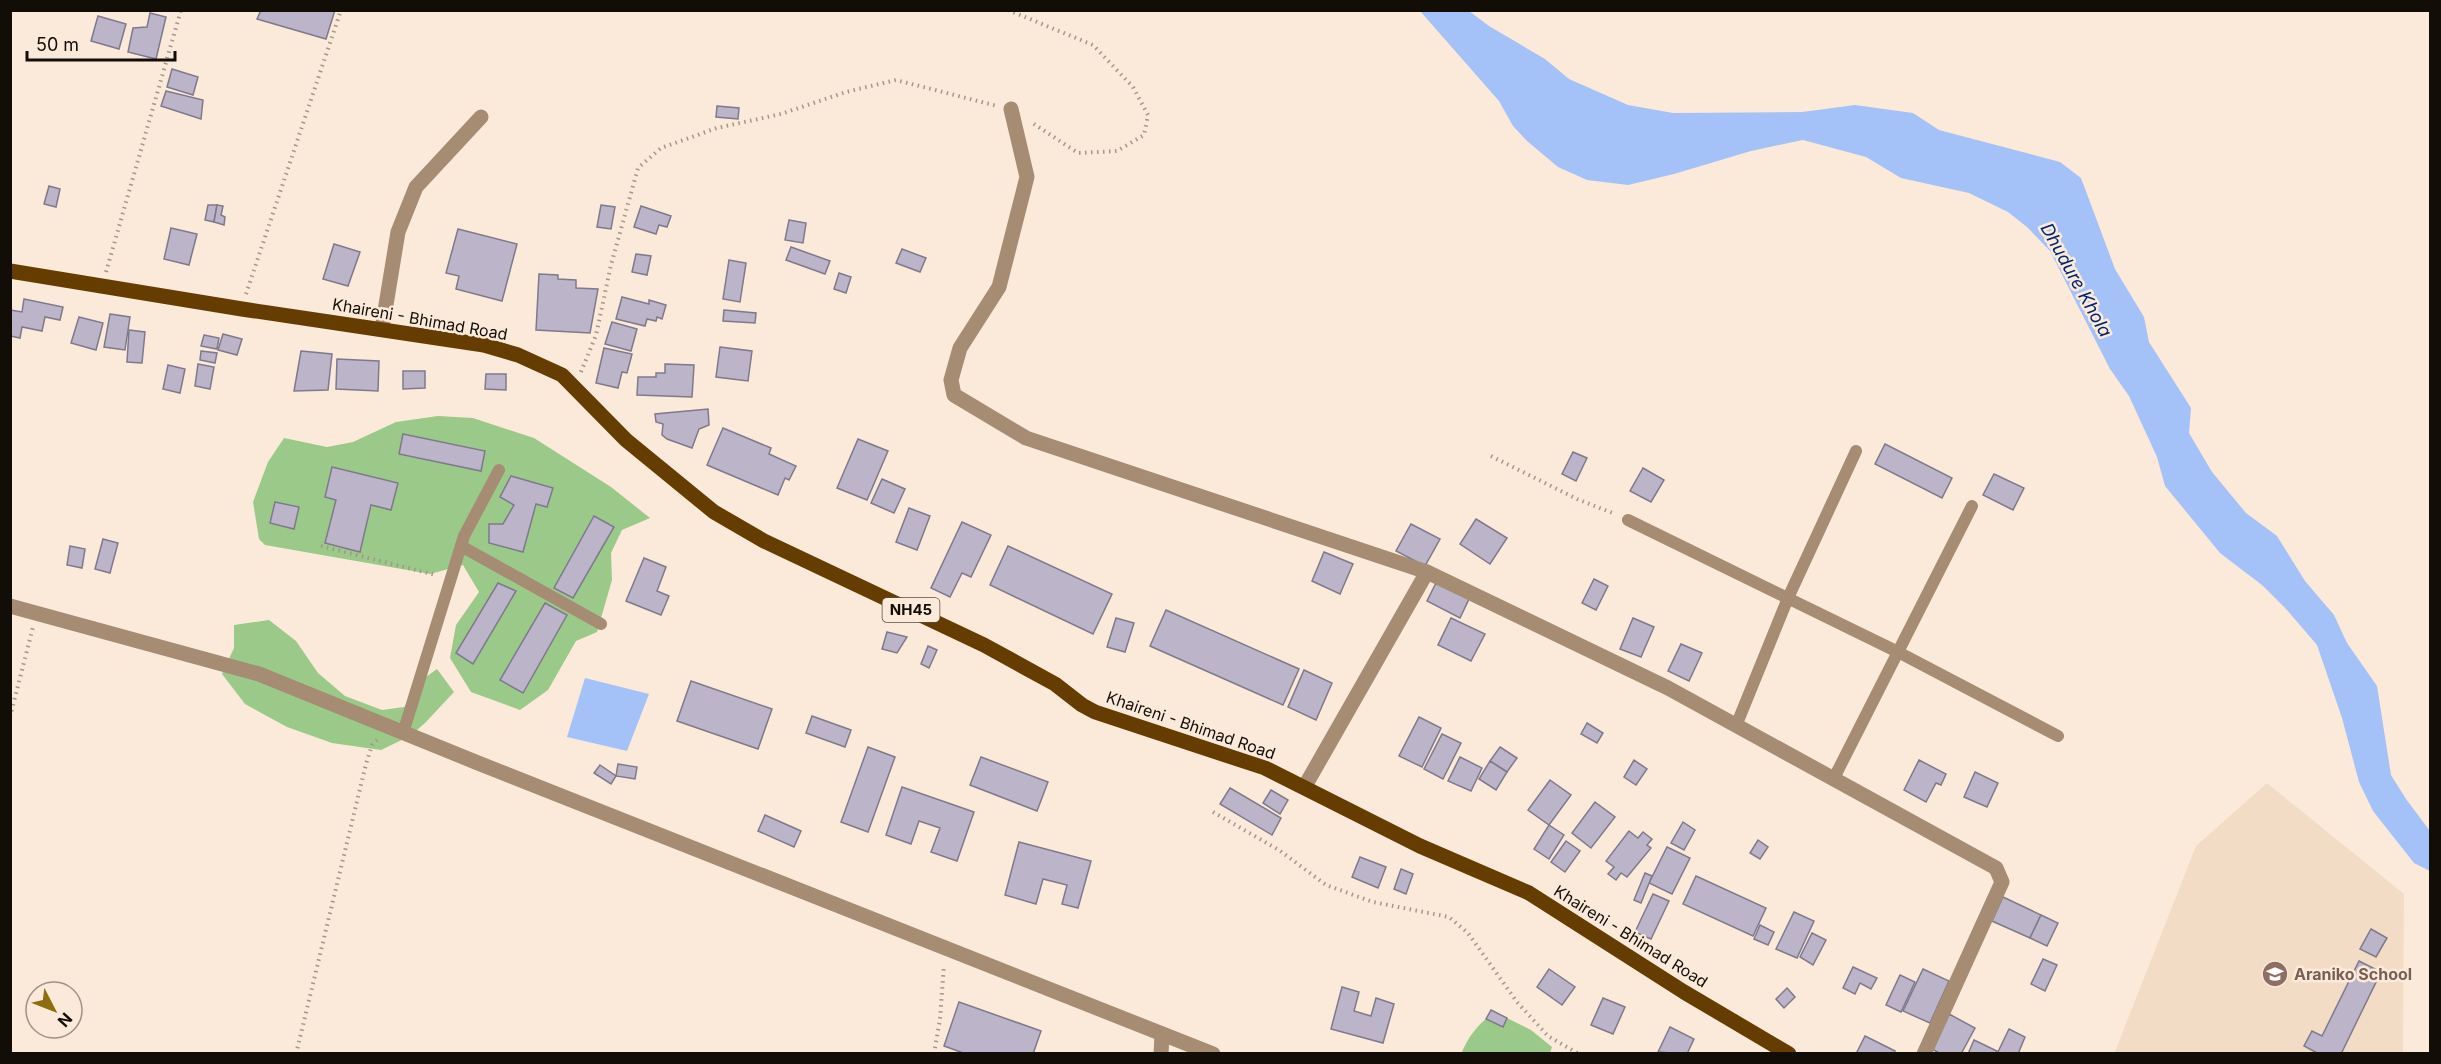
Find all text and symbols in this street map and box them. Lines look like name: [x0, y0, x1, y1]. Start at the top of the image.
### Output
scale bar: [27, 24, 176, 62]
text: 50 m: [36, 34, 79, 55]
water label: Dhudure Khola: [2037, 219, 2116, 340]
street label: Khaireni - Bhimad Road: [331, 294, 509, 344]
road number: NH45: [882, 598, 940, 622]
street label: Khaireni - Bhimad Road: [1104, 687, 1278, 763]
street label: Khaireni - Bhimad Road: [1550, 880, 1712, 992]
school or university icon: Araniko School: [2260, 959, 2290, 989]
place label: Araniko School: [2294, 964, 2412, 984]
north arrow: [24, 980, 84, 1040]
text: N: [54, 1009, 77, 1031]

